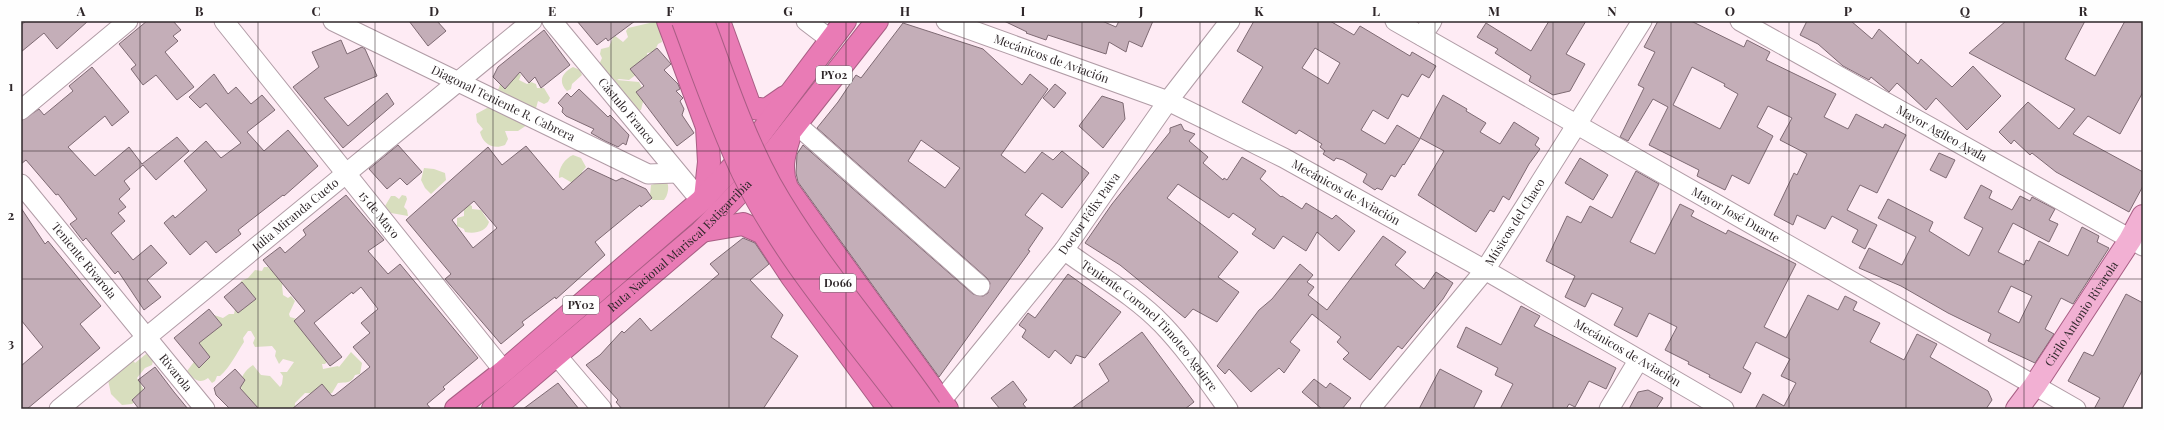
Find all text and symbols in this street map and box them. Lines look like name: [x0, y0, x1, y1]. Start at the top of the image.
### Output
text: A: [76, 2, 86, 19]
text: B: [195, 2, 204, 19]
text: C: [311, 2, 321, 19]
text: D: [429, 2, 439, 19]
text: E: [548, 2, 556, 19]
text: F: [666, 2, 674, 19]
text: G: [783, 2, 793, 19]
text: H: [900, 2, 910, 19]
text: I: [1021, 2, 1026, 19]
text: J: [1138, 2, 1144, 19]
text: K: [1254, 2, 1264, 19]
text: L: [1372, 2, 1380, 19]
text: M: [1488, 2, 1500, 19]
text: N: [1607, 2, 1617, 19]
text: O: [1725, 2, 1735, 19]
text: P: [1844, 2, 1853, 19]
text: Q: [1960, 2, 1971, 19]
text: R: [2079, 2, 2089, 19]
street label: Mecánicos de Aviación: [992, 30, 1112, 86]
street label: Diagonal Teniente R. Cabrera: [429, 61, 578, 144]
road number: PY02: [816, 66, 852, 84]
street label: Cástulo Franco: [595, 74, 660, 147]
text: 1: [9, 77, 14, 94]
street label: Mayor Agileo Ayala: [1894, 101, 1990, 164]
street label: Mecánicos de Aviación: [1289, 155, 1403, 228]
street label: Doctor Félix Paiva: [1054, 169, 1123, 257]
street label: Julia Miranda Cueto: [248, 174, 342, 255]
street label: Músicos del Chaco: [1481, 175, 1548, 268]
street label: Ruta Nacional Mariscal Estigarribia: [604, 176, 754, 315]
street label: Mayor José Duarte: [1689, 183, 1783, 246]
street label: 15 de Mayo: [356, 187, 404, 242]
text: 2: [8, 206, 15, 223]
street label: Teniente Rivarola: [48, 218, 121, 302]
street label: Teniente Coronel Timoteo Aguirre: [1078, 256, 1222, 394]
street label: Cirilo Antonio Rivarola: [2040, 257, 2121, 369]
road number: D066: [820, 274, 856, 292]
road number: PY02: [563, 296, 599, 314]
street label: Mecánicos de Aviación: [1571, 314, 1684, 389]
text: 3: [8, 334, 14, 351]
street label: Rivarola: [156, 350, 196, 394]

